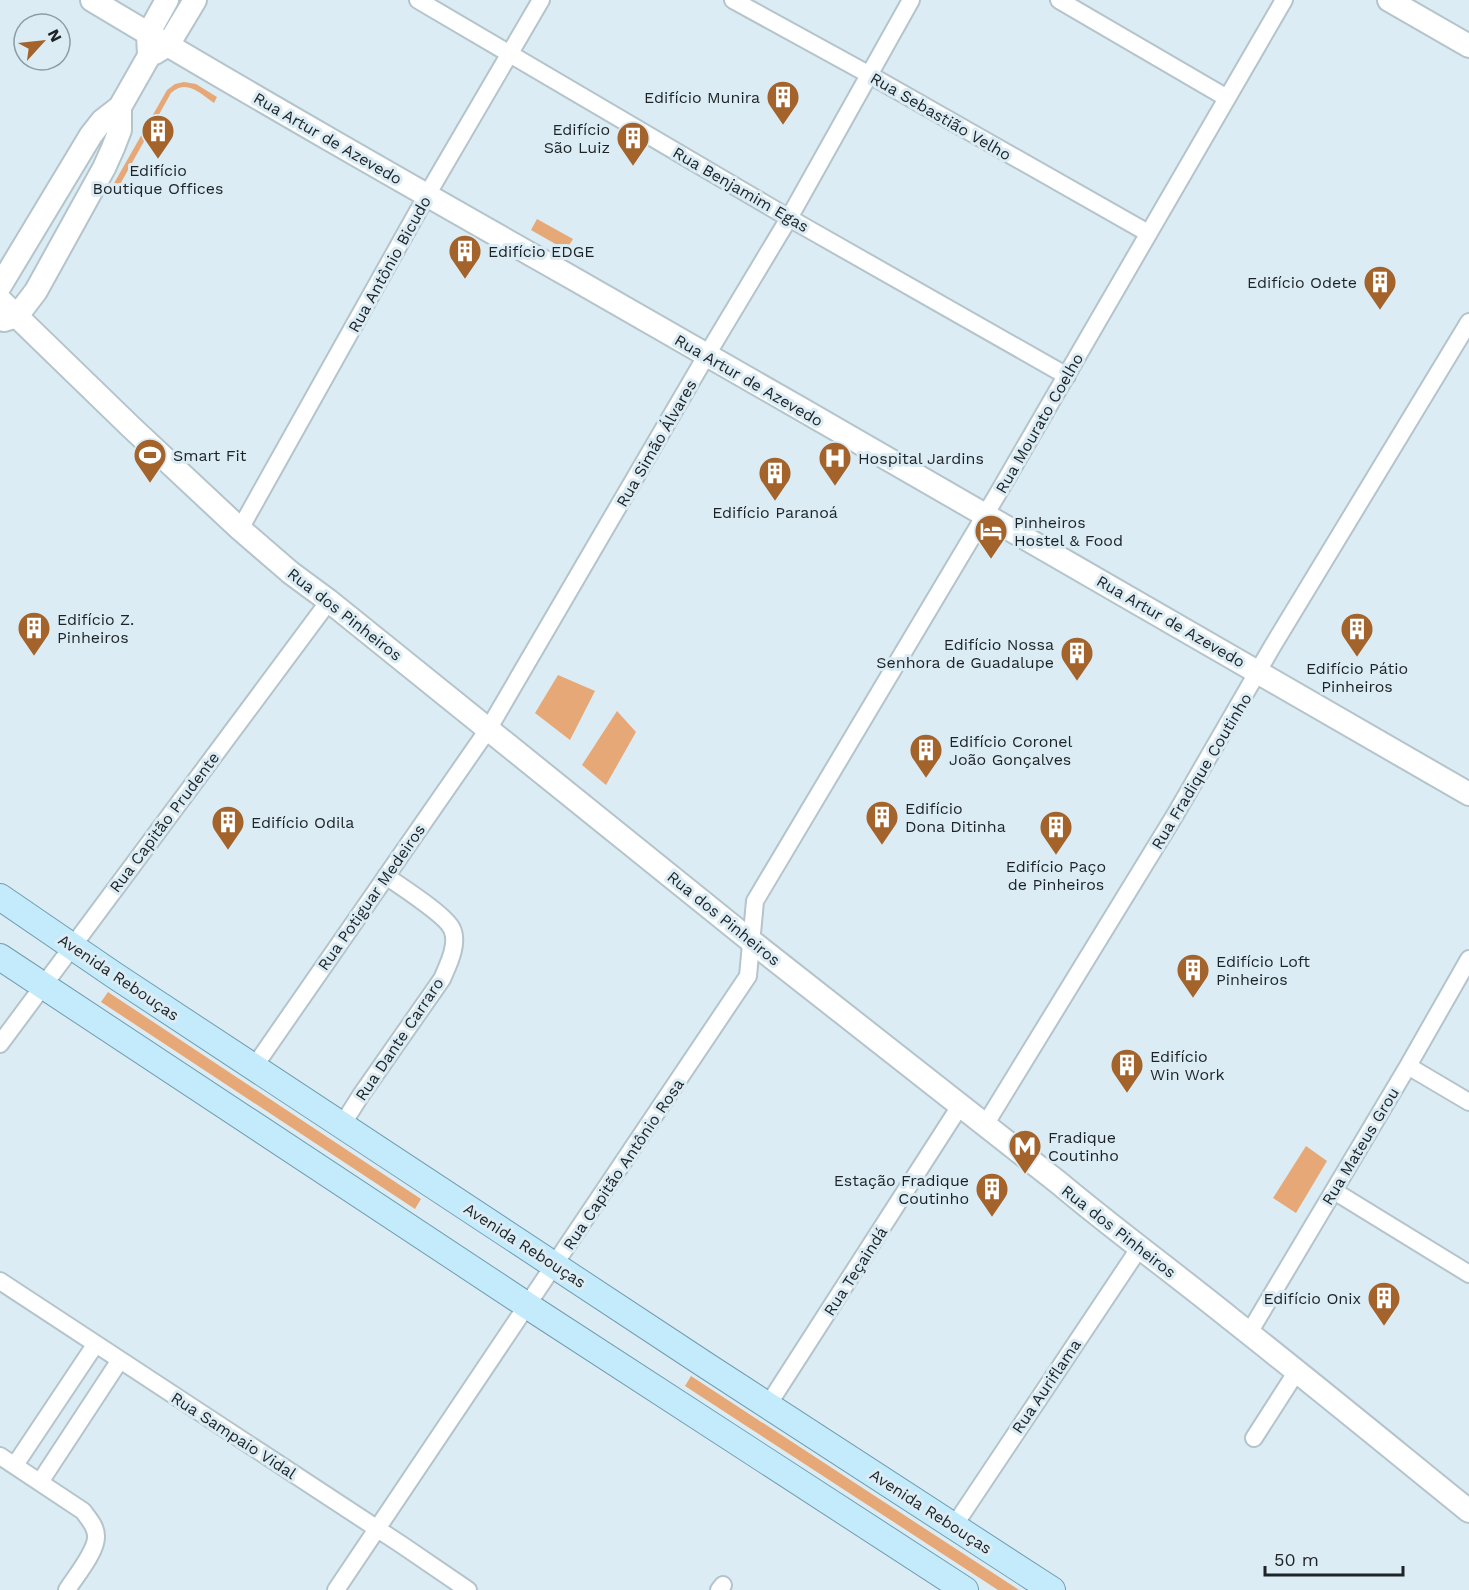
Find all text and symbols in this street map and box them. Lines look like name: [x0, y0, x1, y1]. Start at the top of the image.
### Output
north arrow: [12, 12, 72, 72]
text: N: [44, 26, 66, 45]
street label: Rua Sebastião Velho: [867, 68, 1014, 164]
building icon: Edifício Munira: [765, 79, 801, 126]
street label: Rua Artur de Azevedo: [250, 88, 405, 189]
place label: Edifício Munira: [644, 88, 760, 107]
building icon: Edifício Boutique Offices: [140, 113, 176, 160]
place label: Edifício São Luiz: [544, 120, 610, 157]
building icon: Edifício São Luiz: [615, 120, 651, 167]
street label: Rua Benjamim Egas: [669, 143, 812, 236]
place label: Edifício Boutique Offices: [93, 161, 223, 198]
street label: Rua Antônio Bicudo: [344, 193, 435, 336]
building icon: Edifício EDGE: [447, 233, 483, 280]
place label: Edifício EDGE: [488, 242, 595, 261]
building icon: Edifício Odete: [1362, 264, 1398, 311]
place label: Edifício Odete: [1247, 273, 1357, 292]
street label: Rua Artur de Azevedo: [671, 330, 826, 431]
street label: Rua Mourato Coelho: [992, 350, 1087, 497]
street label: Rua Simão Álvares: [612, 376, 701, 510]
sports icon: Smart Fit: [132, 437, 168, 484]
hospital icon: Hospital Jardins: [817, 440, 853, 487]
place label: Smart Fit: [173, 446, 247, 465]
place label: Hospital Jardins: [858, 449, 984, 468]
building icon: Edifício Paranoá: [757, 455, 793, 502]
place label: Edifício Paranoá: [712, 503, 838, 522]
hotel icon: Pinheiros Hostel & Food: [973, 513, 1009, 560]
place label: Pinheiros Hostel & Food: [1014, 513, 1123, 550]
street label: Rua dos Pinheiros: [284, 564, 406, 665]
street label: Rua Artur de Azevedo: [1093, 571, 1248, 672]
building icon: Edifício Z. Pinheiros: [16, 610, 52, 657]
place label: Edifício Z. Pinheiros: [57, 610, 134, 647]
building icon: Edifício Pátio Pinheiros: [1339, 611, 1375, 658]
place label: Edifício Nossa Senhora de Guadalupe: [876, 635, 1054, 672]
building icon: Edifício Nossa Senhora de Guadalupe: [1059, 635, 1095, 682]
place label: Edifício Pátio Pinheiros: [1306, 659, 1408, 696]
street label: Rua Fradique Coutinho: [1147, 690, 1256, 853]
building icon: Edifício Coronel João Gonçalves: [908, 732, 944, 779]
place label: Edifício Coronel João Gonçalves: [949, 732, 1073, 769]
street label: Rua Capitão Prudente: [105, 748, 223, 896]
building icon: Edifício Dona Ditinha: [864, 799, 900, 846]
place label: Edifício Dona Ditinha: [905, 799, 1006, 836]
building icon: Edifício Odila: [210, 804, 246, 851]
building icon: Edifício Paço de Pinheiros: [1038, 809, 1074, 856]
place label: Edifício Odila: [251, 813, 354, 832]
street label: Rua Potiguar Medeiros: [314, 821, 429, 974]
place label: Edifício Paço de Pinheiros: [1006, 857, 1106, 894]
street label: Rua dos Pinheiros: [663, 867, 784, 970]
street label: Avenida Rebouças: [55, 930, 183, 1025]
building icon: Edifício Loft Pinheiros: [1175, 952, 1211, 999]
place label: Edifício Loft Pinheiros: [1216, 952, 1310, 989]
street label: Rua Dante Carraro: [351, 974, 448, 1104]
building icon: Edifício Win Work: [1109, 1047, 1145, 1094]
place label: Edifício Win Work: [1150, 1047, 1225, 1084]
street label: Rua Capitão Antônio Rosa: [559, 1075, 688, 1253]
street label: Rua Mateus Grou: [1318, 1084, 1403, 1209]
metro station icon: Fradique Coutinho: [1007, 1128, 1043, 1175]
place label: Fradique Coutinho: [1048, 1128, 1119, 1165]
place label: Estação Fradique Coutinho: [834, 1171, 969, 1208]
building icon: Estação Fradique Coutinho: [974, 1171, 1010, 1218]
street label: Rua dos Pinheiros: [1058, 1181, 1180, 1282]
street label: Avenida Rebouças: [460, 1199, 589, 1292]
street label: Rua Teçaindá: [820, 1223, 891, 1319]
building icon: Edifício Onix: [1366, 1280, 1402, 1327]
place label: Edifício Onix: [1263, 1289, 1361, 1308]
street label: Rua Auriflama: [1008, 1336, 1085, 1437]
street label: Rua Sampaio Vidal: [168, 1388, 300, 1483]
street label: Avenida Rebouças: [866, 1465, 995, 1558]
scale bar: [1265, 1539, 1403, 1577]
text: 50 m: [1274, 1549, 1319, 1570]

